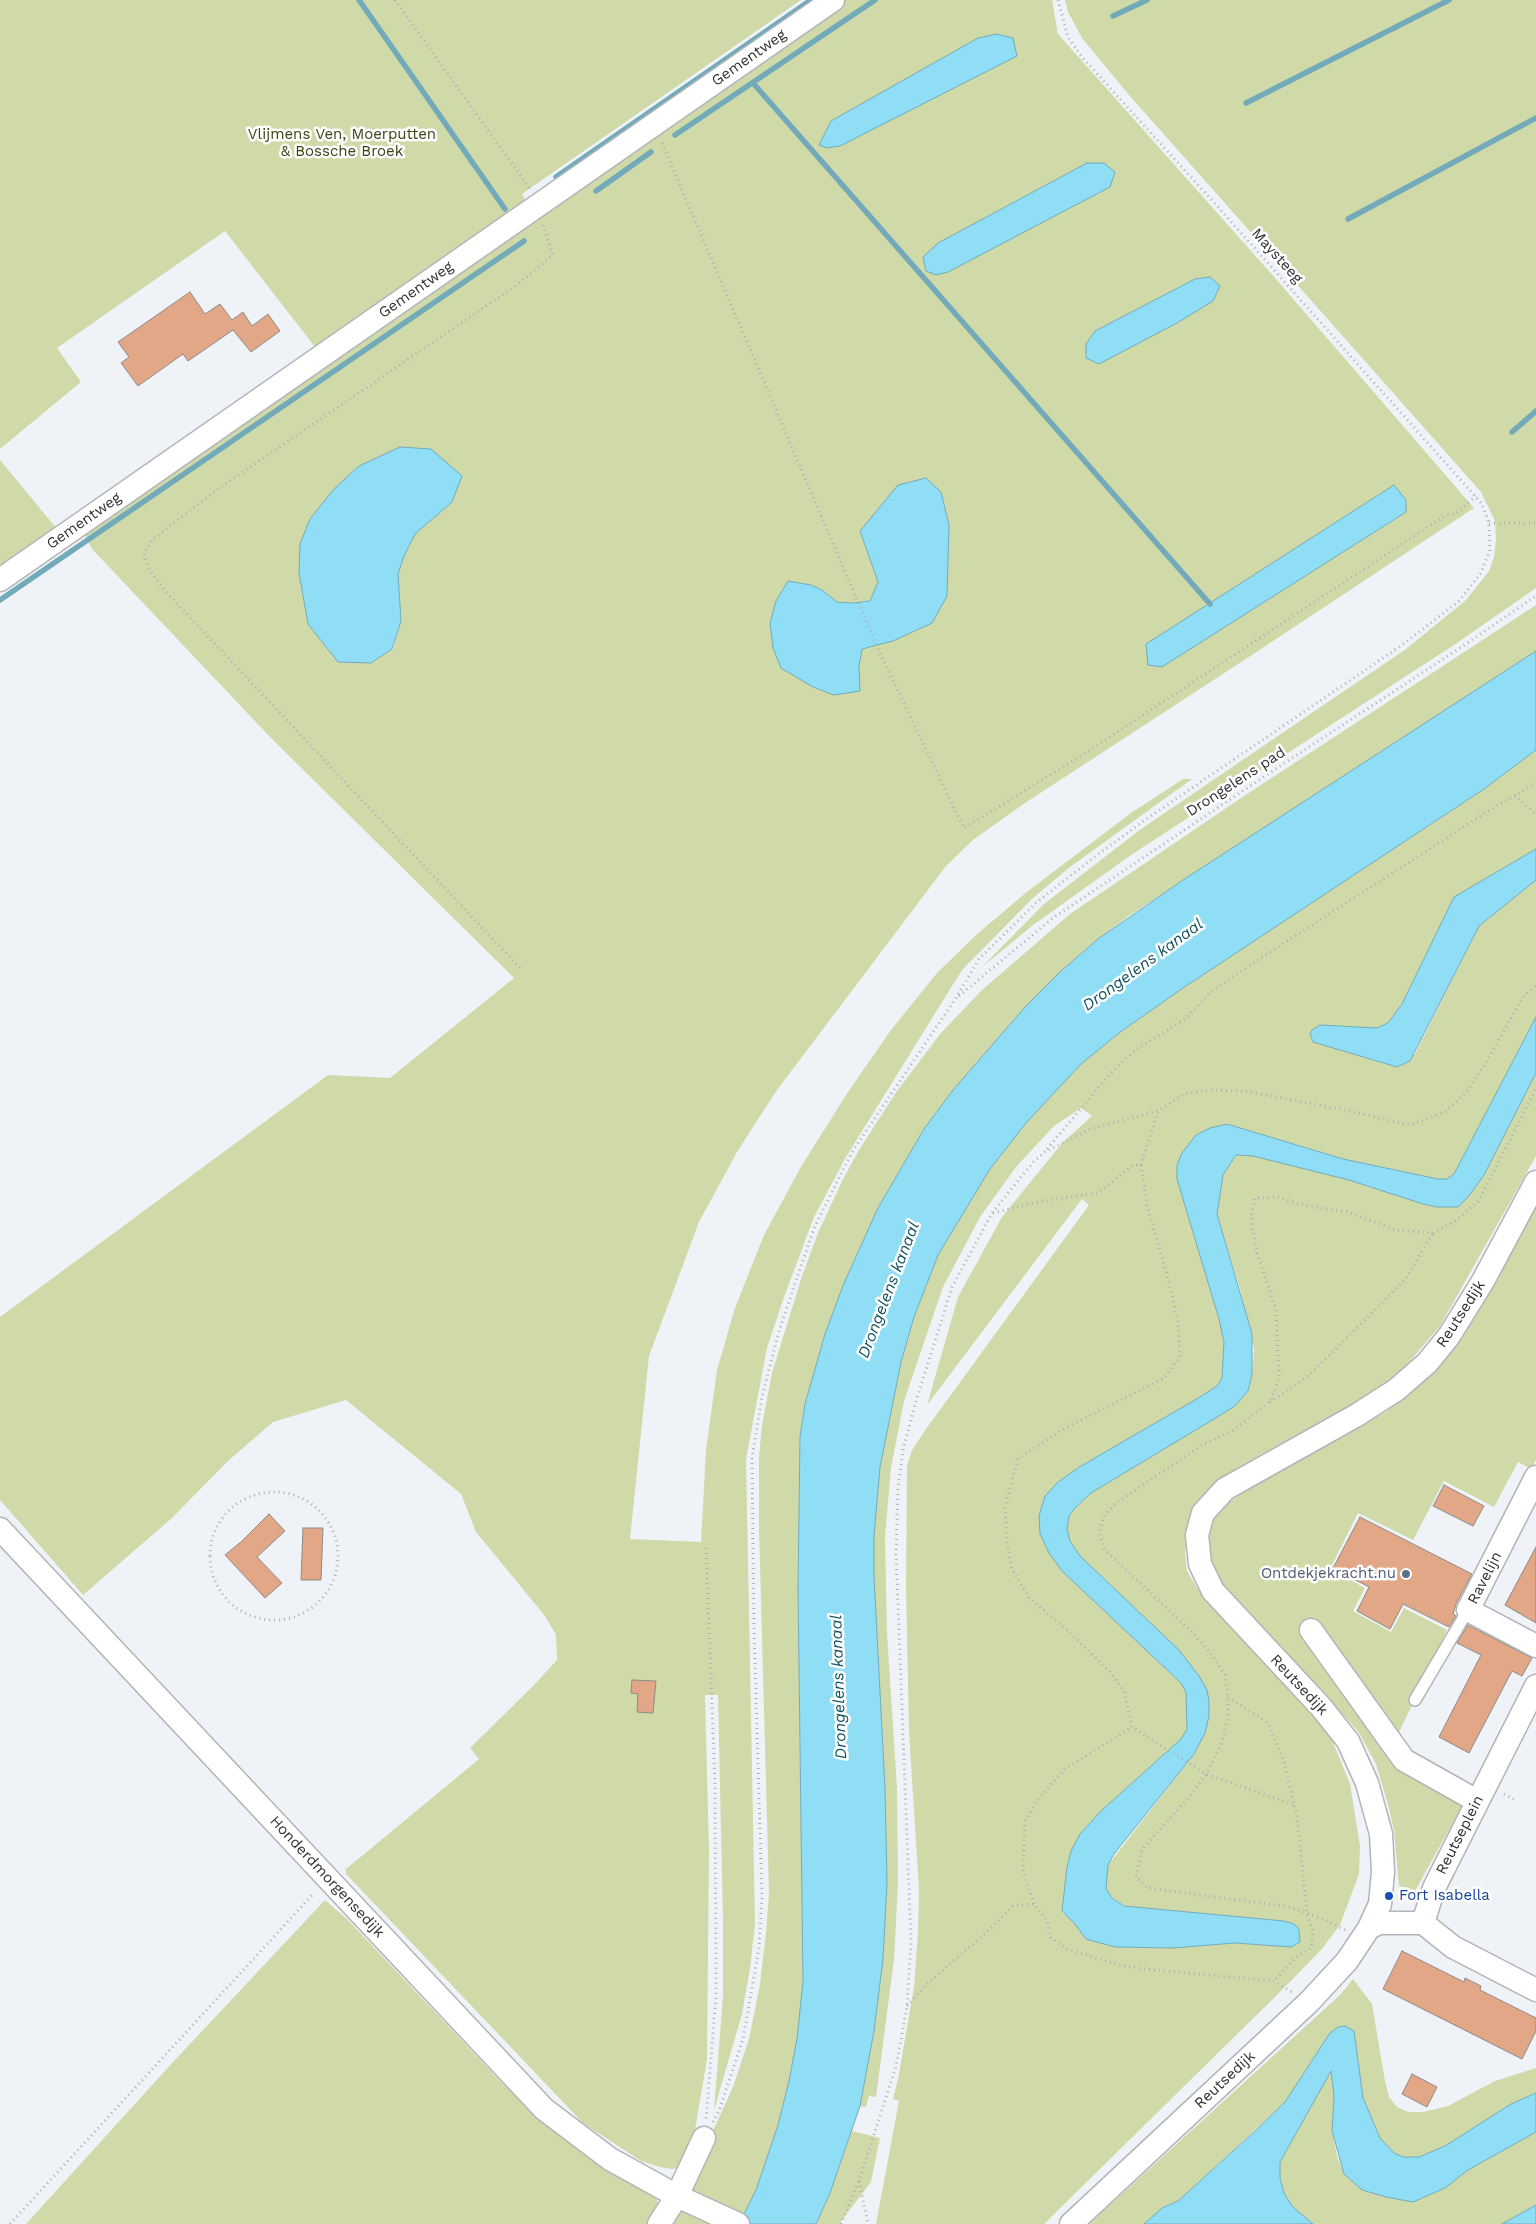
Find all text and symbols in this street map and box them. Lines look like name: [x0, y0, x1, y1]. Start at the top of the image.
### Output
street label: Gementweg: [708, 26, 790, 90]
park label: Vlijmens Ven, Moerputten & Bossche Broek: [248, 126, 436, 161]
street label: Maysteeg: [1248, 225, 1306, 287]
street label: Gementweg: [375, 258, 457, 322]
street label: Gementweg: [43, 489, 125, 553]
street label: Drongelens pad: [1183, 743, 1289, 821]
water label: Drongelens kanaal: [1079, 915, 1207, 1015]
water label: Drongelens kanaal: [854, 1219, 924, 1361]
street label: Reutsedijk: [1433, 1277, 1489, 1351]
street label: Ravelijn: [1464, 1549, 1506, 1607]
place label: Ontdekjekracht.nu: [1261, 1565, 1396, 1583]
marker: Ontdekjekracht.nu: [1400, 1568, 1412, 1580]
water label: Drongelens kanaal: [827, 1614, 851, 1760]
street label: Reutsedijk: [1266, 1651, 1332, 1719]
street label: Reutseplein: [1432, 1792, 1488, 1878]
street label: Honderdmorgensedijk: [266, 1812, 388, 1942]
place label: Fort Isabella: [1399, 1887, 1490, 1905]
marker: Fort Isabella: [1383, 1890, 1395, 1902]
street label: Reutsedijk: [1191, 2047, 1259, 2113]

